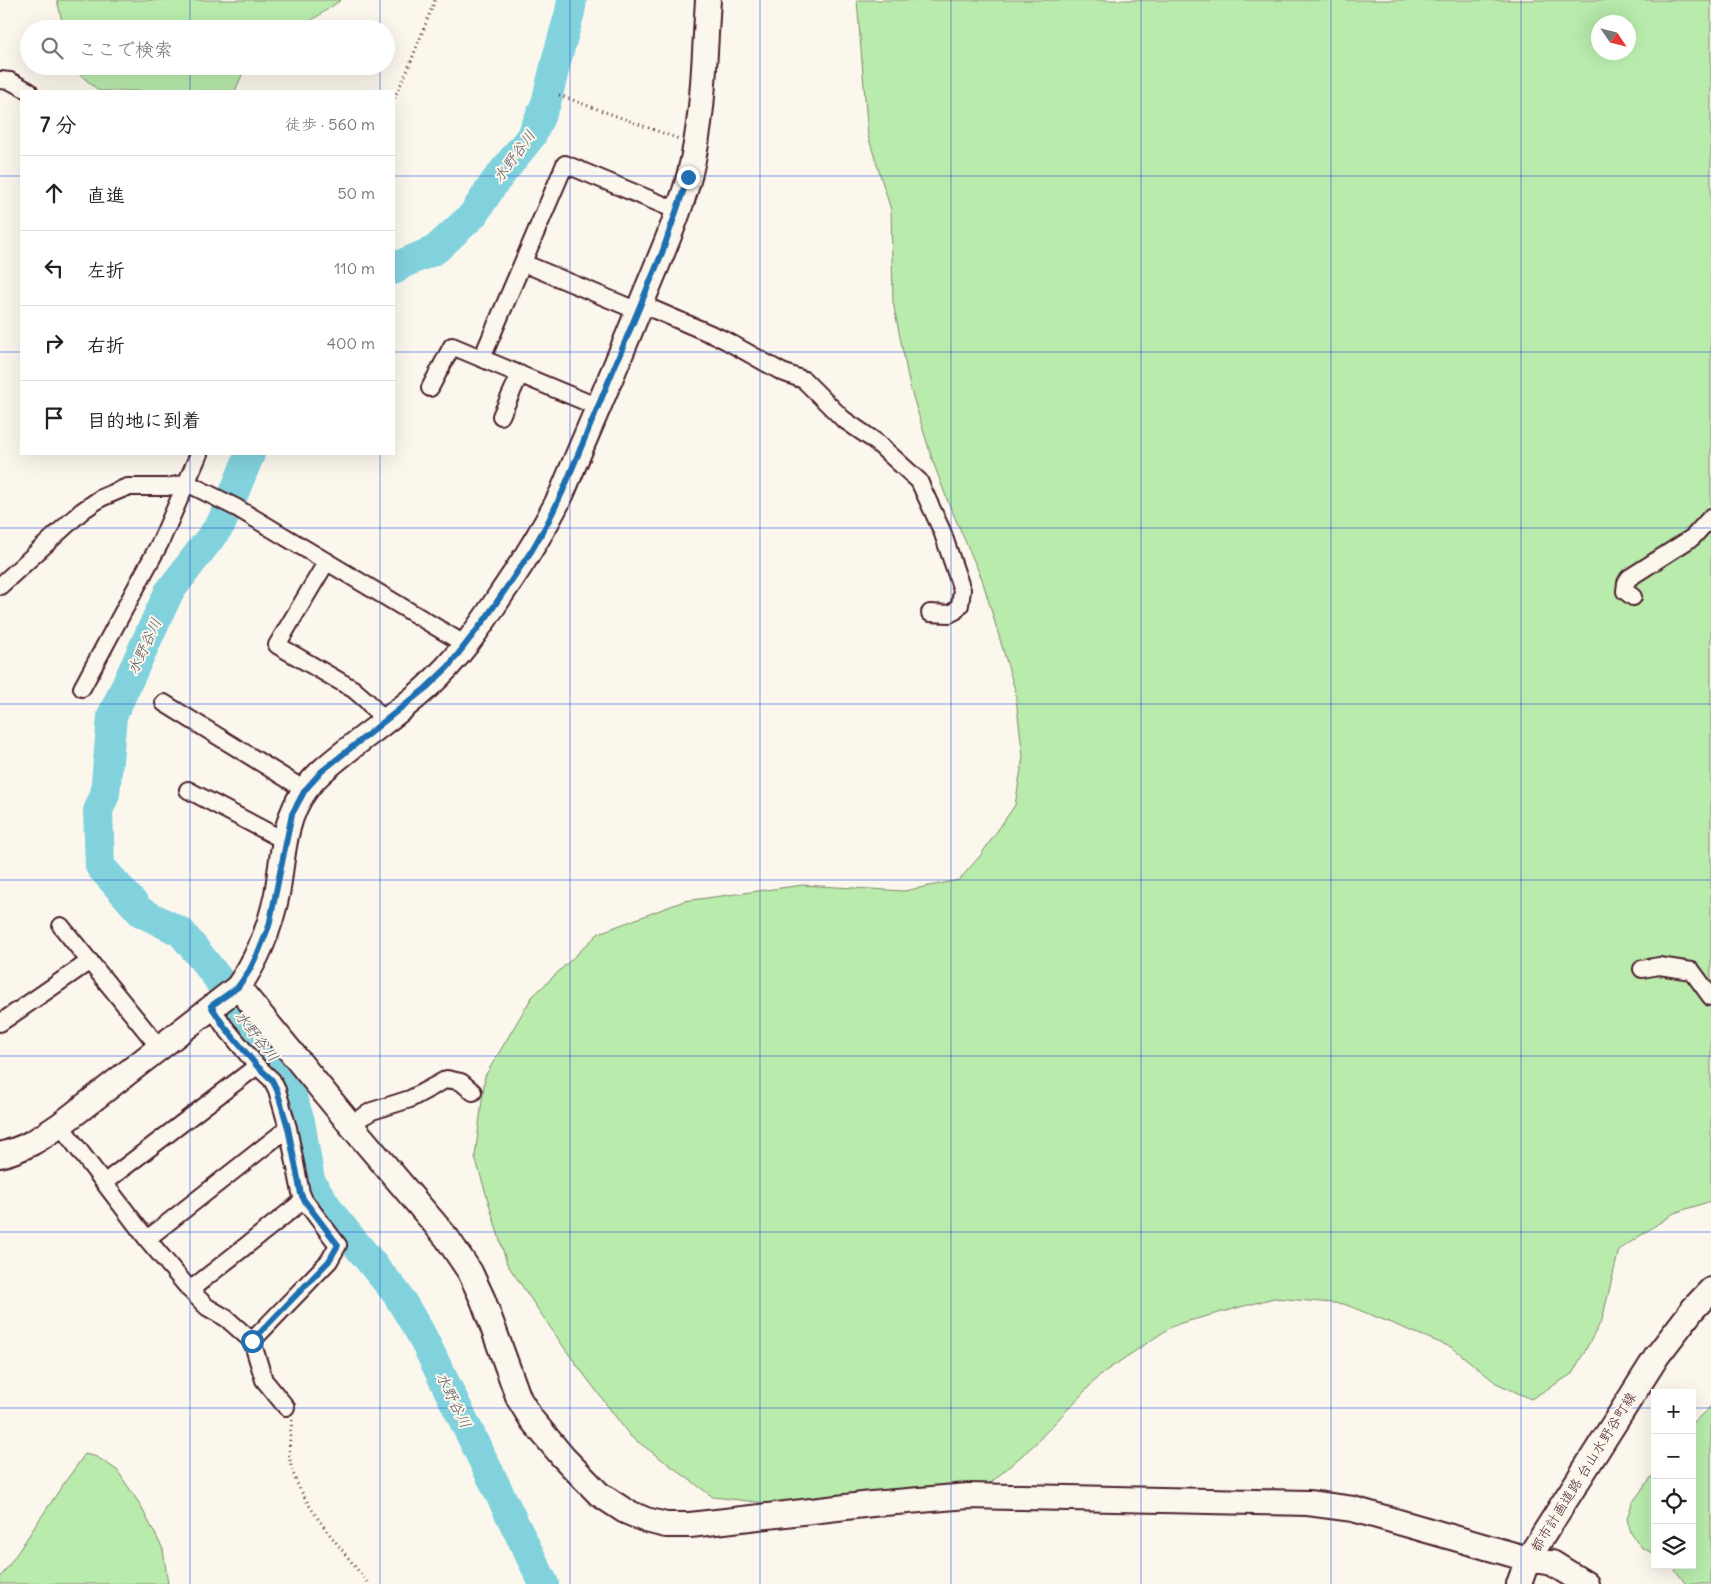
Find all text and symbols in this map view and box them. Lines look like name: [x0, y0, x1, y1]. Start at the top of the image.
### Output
north arrow: [1591, 15, 1636, 60]
search box: [20, 20, 395, 75]
icon: search: [38, 34, 66, 62]
text: ここで検索: [78, 37, 173, 61]
text: 7 分: [40, 111, 76, 138]
text: 徒歩 · 560 m: [285, 114, 375, 134]
water label: 水野谷川: [489, 126, 539, 186]
route end: [677, 166, 700, 189]
icon: ahead: [40, 179, 68, 207]
text: 直進: [87, 183, 125, 207]
text: 50 m: [337, 183, 375, 203]
icon: left: [40, 254, 68, 282]
text: 左折: [87, 258, 125, 282]
text: 110 m: [334, 258, 375, 278]
icon: right: [40, 329, 68, 357]
text: 右折: [87, 333, 125, 357]
text: 400 m: [327, 333, 375, 353]
icon: arrive: [40, 404, 68, 432]
text: 目的地に到着: [87, 408, 201, 432]
water label: 水野谷川: [123, 615, 165, 677]
water label: 水野谷川: [231, 1007, 283, 1065]
route start: [241, 1330, 264, 1353]
water label: 水野谷川: [432, 1369, 476, 1431]
street label: 都市計画道路 台山水野谷町線: [1526, 1389, 1640, 1555]
map controls: [1651, 1389, 1696, 1569]
button: +: [1651, 1389, 1696, 1434]
button: −: [1651, 1434, 1696, 1479]
button: locate: [1651, 1479, 1696, 1524]
button: layers: [1651, 1524, 1696, 1569]

